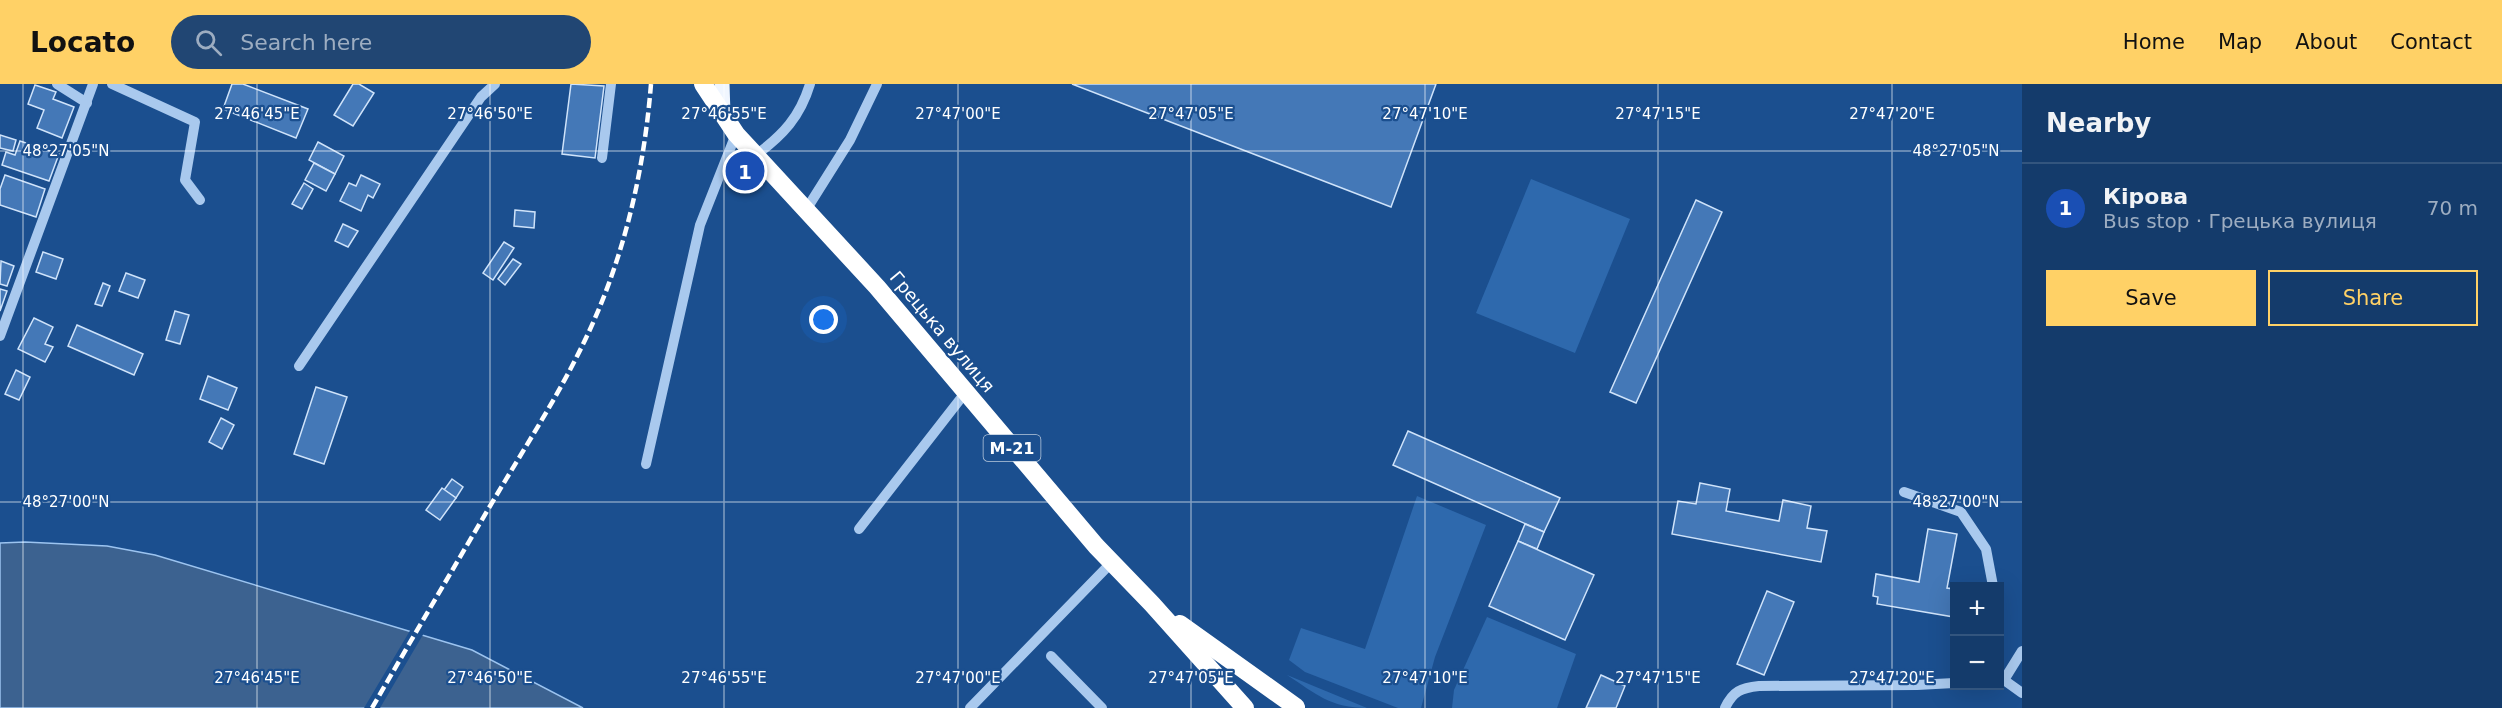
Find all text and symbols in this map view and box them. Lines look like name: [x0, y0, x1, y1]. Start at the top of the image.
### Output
search box: [171, 15, 591, 69]
text: Locato: [30, 26, 135, 59]
icon: search: [192, 26, 225, 59]
text: Search here: [240, 30, 372, 55]
text: Home: [2123, 30, 2185, 54]
text: Map: [2218, 30, 2262, 54]
text: About: [2295, 30, 2357, 54]
text: Contact: [2390, 30, 2472, 54]
text: 27°46'45"E: [214, 105, 300, 123]
text: 27°46'50"E: [447, 105, 533, 123]
text: 27°46'55"E: [681, 105, 767, 123]
text: 27°47'00"E: [915, 105, 1001, 123]
text: 27°47'05"E: [1148, 105, 1234, 123]
text: 27°47'10"E: [1382, 105, 1468, 123]
text: 27°47'15"E: [1615, 105, 1701, 123]
text: 27°47'20"E: [1849, 105, 1935, 123]
text: Nearby: [2046, 108, 2151, 138]
text: 48°27'05"N: [22, 142, 110, 160]
text: 48°27'05"N: [1912, 142, 2000, 160]
pin: 1: [726, 148, 764, 194]
text: Кірова: [2103, 184, 2188, 209]
text: 1: [2059, 196, 2072, 220]
text: 70 m: [2427, 196, 2478, 220]
text: Bus stop · Грецька вулиця: [2103, 209, 2377, 233]
street label: Грецька вулиця: [886, 267, 999, 396]
button: Save: [2046, 270, 2256, 326]
button: Share: [2268, 270, 2478, 326]
your location: [809, 305, 838, 334]
road number: М-21: [984, 435, 1040, 461]
text: 48°27'00"N: [22, 493, 110, 511]
text: 48°27'00"N: [1912, 493, 2000, 511]
map controls: [1950, 582, 2004, 690]
button: +: [1950, 582, 2004, 636]
button: −: [1950, 636, 2004, 690]
text: 27°46'45"E: [214, 669, 300, 687]
text: 27°46'50"E: [447, 669, 533, 687]
text: 27°46'55"E: [681, 669, 767, 687]
text: 27°47'00"E: [915, 669, 1001, 687]
text: 27°47'05"E: [1148, 669, 1234, 687]
text: 27°47'10"E: [1382, 669, 1468, 687]
text: 27°47'15"E: [1615, 669, 1701, 687]
text: 27°47'20"E: [1849, 669, 1935, 687]

